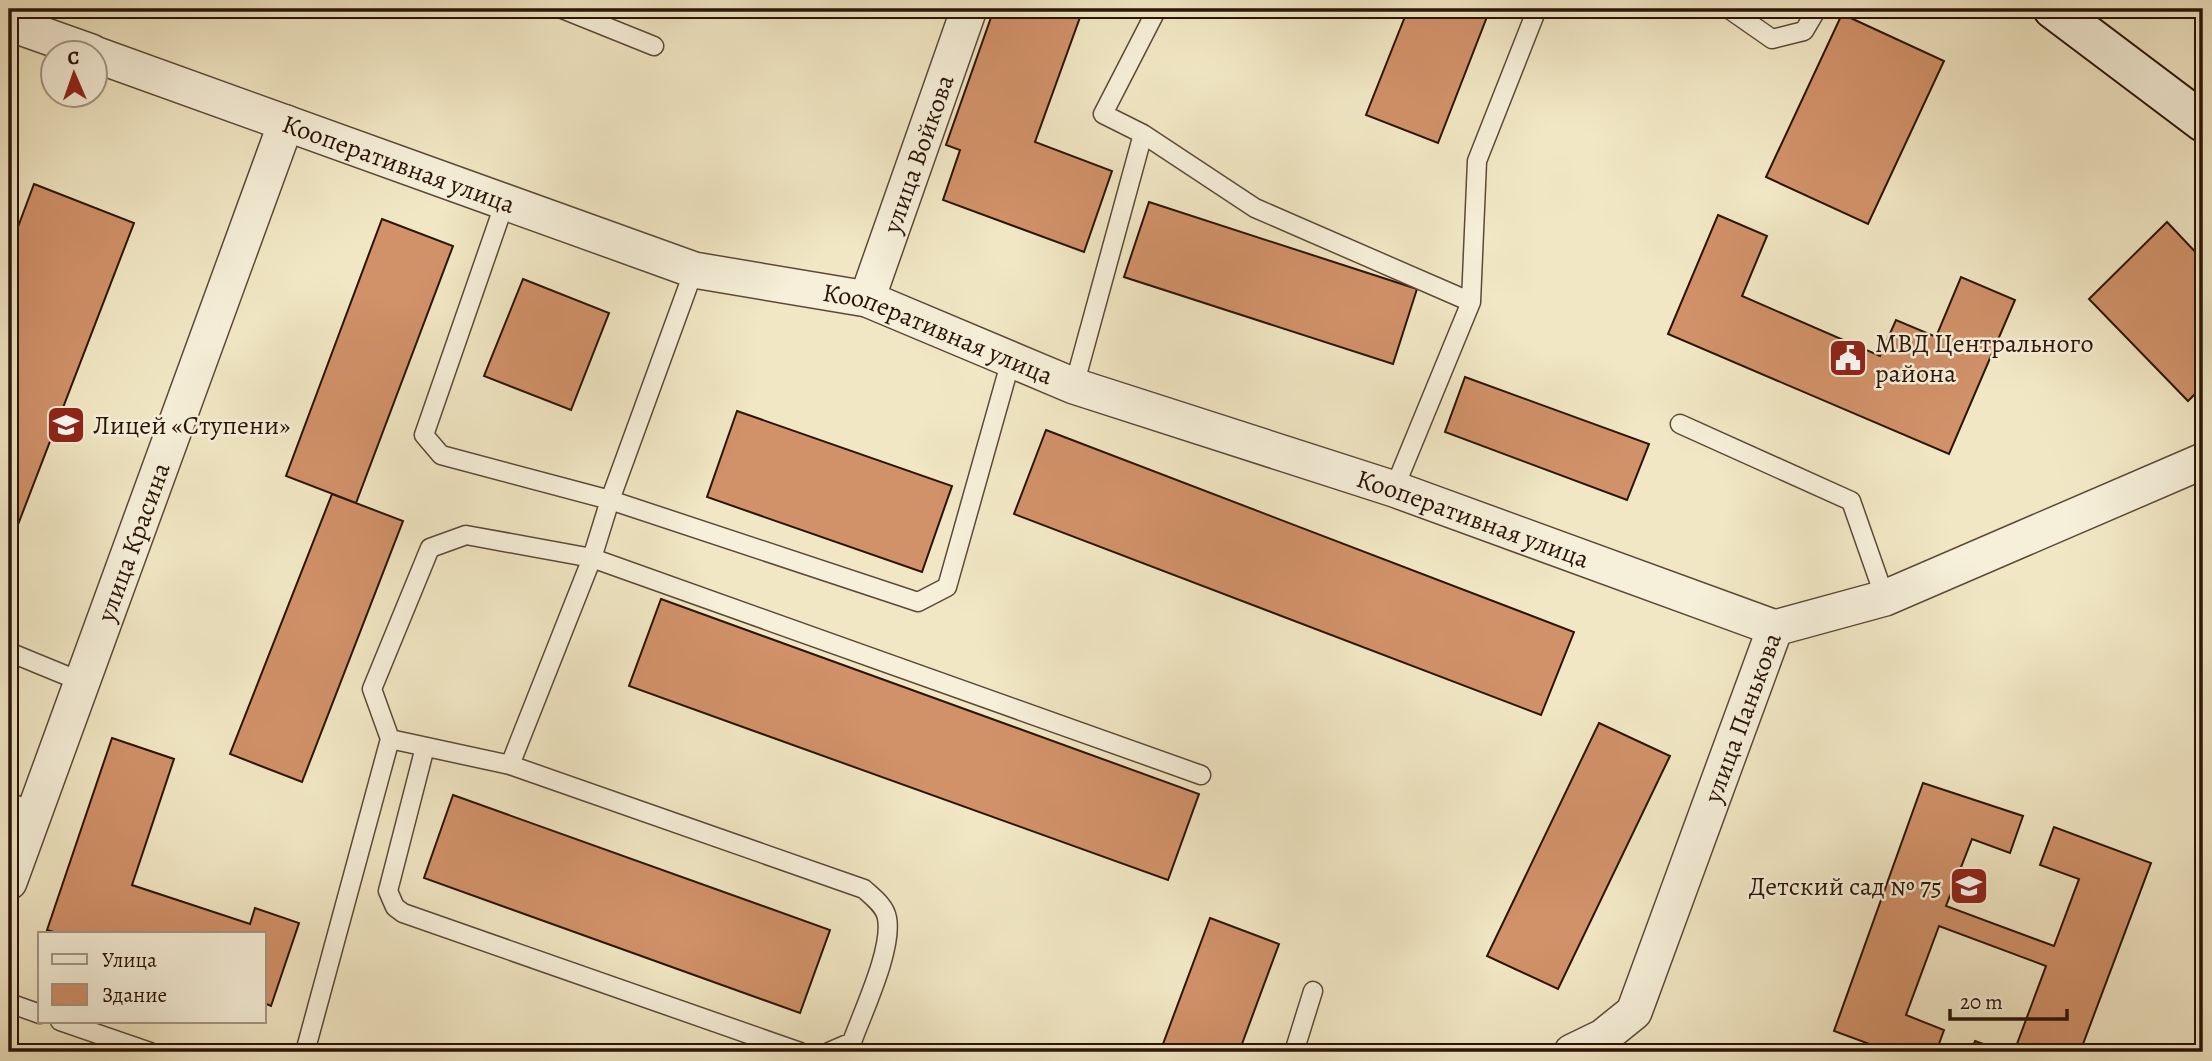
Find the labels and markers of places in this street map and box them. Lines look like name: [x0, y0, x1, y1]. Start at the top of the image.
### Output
place label: МВД Центрального района: [1875, 326, 2094, 391]
public building icon: МВД Центрального района: [1827, 337, 1869, 379]
school or university icon: Лицей «Ступени»: [45, 404, 87, 446]
place label: Лицей «Ступени»: [93, 408, 290, 443]
school or university icon: Детский сад № 75: [1948, 865, 1990, 907]
place label: Детский сад № 75: [1749, 869, 1942, 904]

